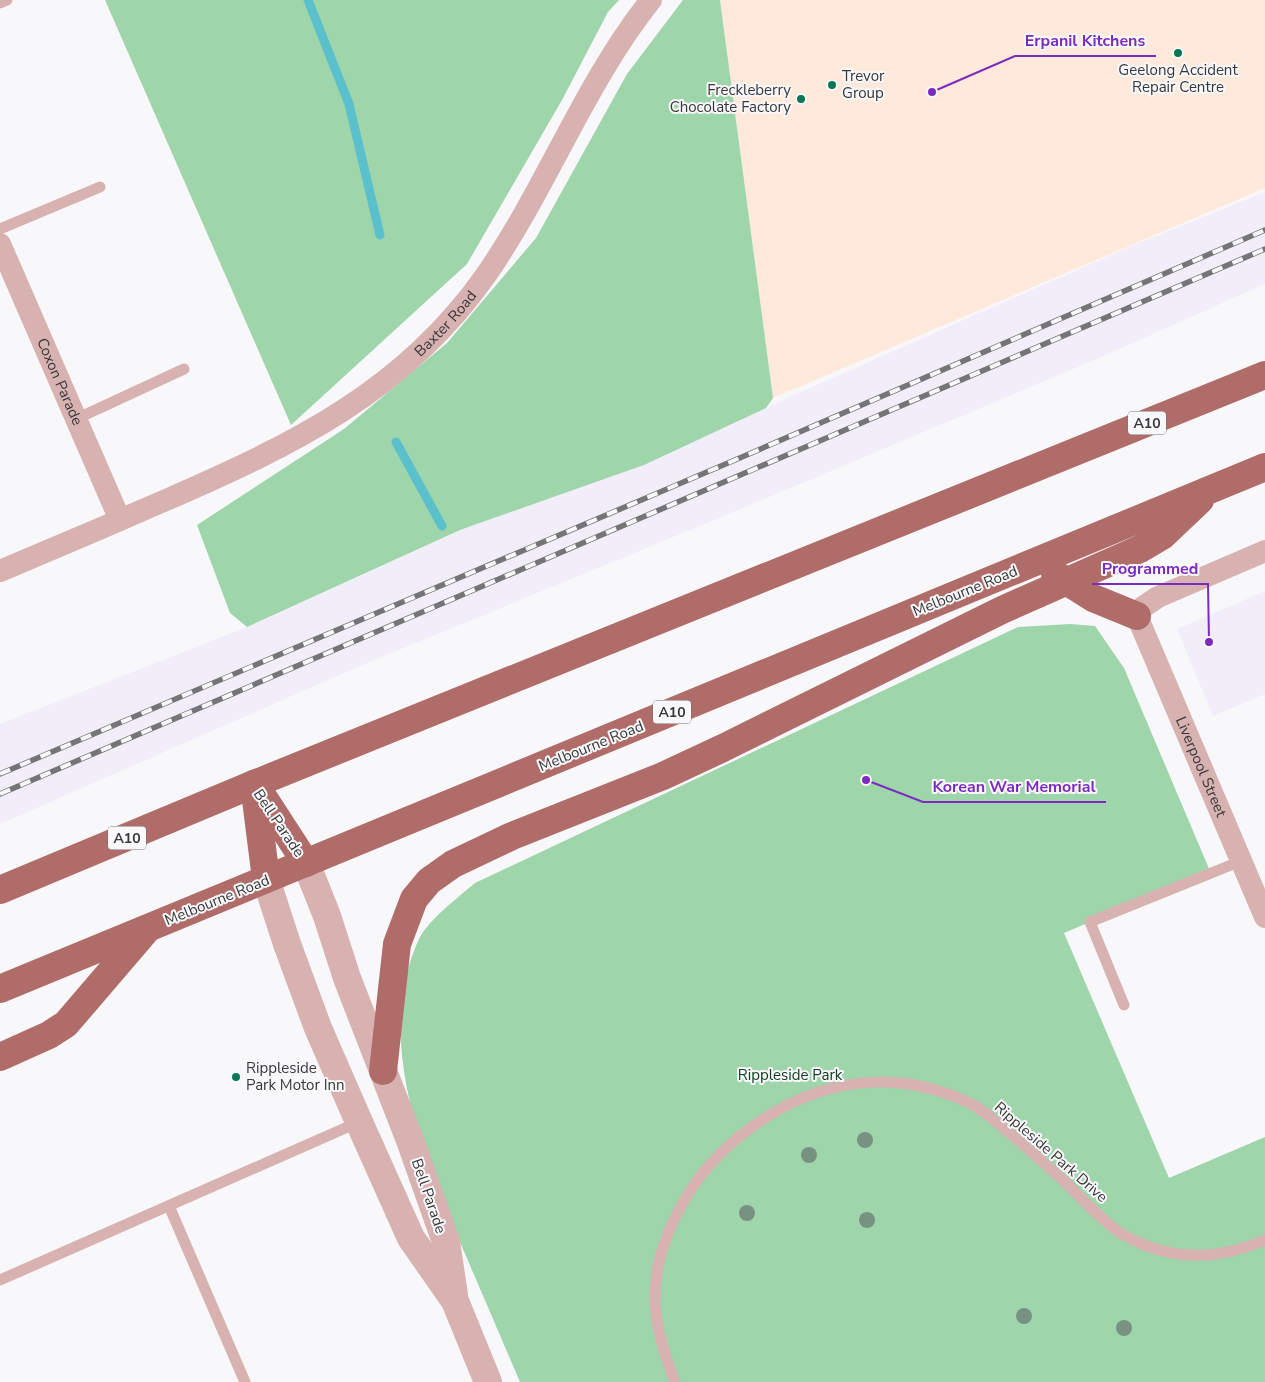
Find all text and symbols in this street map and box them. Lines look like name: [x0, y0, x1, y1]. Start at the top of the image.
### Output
callout: Erpanil Kitchens: [1015, 25, 1156, 56]
text: Erpanil Kitchens: [1025, 30, 1145, 52]
marker: Geelong Accident Repair Centre: [1172, 47, 1184, 59]
place label: Geelong Accident Repair Centre: [1118, 60, 1238, 97]
place label: Trevor Group: [842, 66, 885, 103]
marker: Trevor Group: [826, 79, 838, 91]
place label: Freckleberry Chocolate Factory: [670, 80, 791, 117]
marker: Freckleberry Chocolate Factory: [795, 93, 807, 105]
street label: Baxter Road: [410, 286, 481, 361]
street label: Coxon Parade: [32, 335, 88, 428]
road number: A10: [1128, 412, 1166, 434]
callout: Programmed: [1092, 553, 1208, 584]
text: Programmed: [1102, 558, 1198, 580]
street label: Melbourne Road: [910, 561, 1020, 621]
road number: A10: [653, 700, 691, 724]
street label: Liverpool Street: [1171, 713, 1232, 821]
street label: Melbourne Road: [536, 716, 646, 776]
callout: Korean War Memorial: [923, 771, 1106, 802]
text: Korean War Memorial: [932, 776, 1096, 798]
street label: Bell Parade: [249, 785, 309, 861]
road number: A10: [108, 826, 146, 850]
street label: Melbourne Road: [162, 870, 272, 930]
place label: Rippleside Park Motor Inn: [246, 1058, 345, 1095]
park label: Rippleside Park: [738, 1065, 843, 1085]
marker: Rippleside Park Motor Inn: [230, 1071, 242, 1083]
street label: Rippleside Park Drive: [990, 1097, 1112, 1207]
street label: Bell Parade: [407, 1156, 451, 1236]

